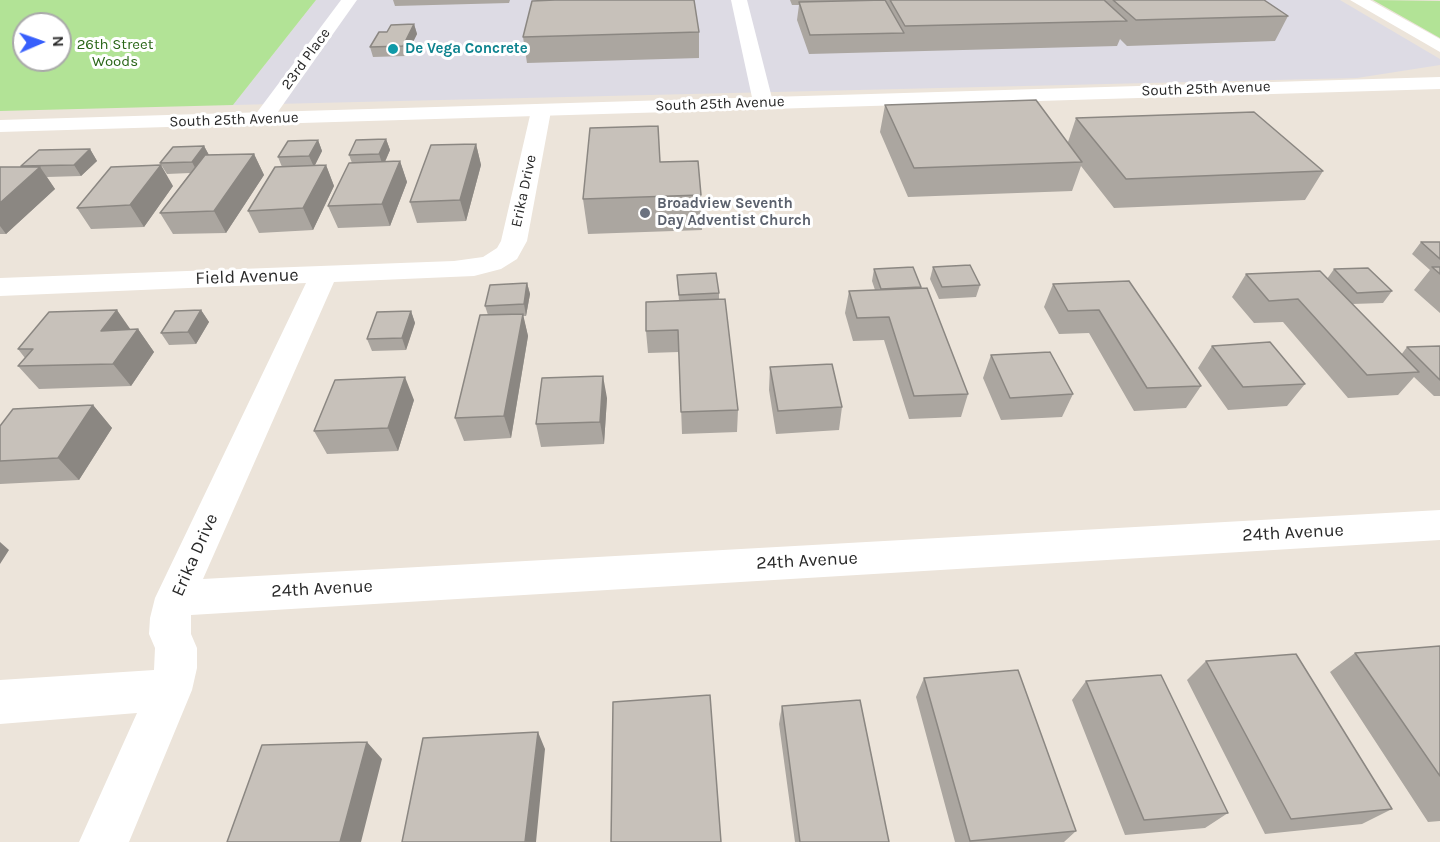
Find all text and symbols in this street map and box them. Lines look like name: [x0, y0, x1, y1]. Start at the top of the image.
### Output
north arrow: [12, 12, 72, 72]
street label: 23rd Place: [278, 25, 334, 93]
text: N: [49, 35, 68, 47]
park label: 26th Street Woods: [77, 36, 153, 71]
place label: De Vega Concrete: [405, 40, 528, 58]
marker: De Vega Concrete: [386, 42, 400, 56]
street label: South 25th Avenue: [1141, 78, 1271, 100]
street label: South 25th Avenue: [655, 93, 785, 115]
street label: South 25th Avenue: [169, 109, 299, 131]
street label: Erika Drive: [508, 153, 540, 229]
place label: Broadview Seventh Day Adventist Church: [657, 195, 811, 230]
marker: Broadview Seventh Day Adventist Church: [638, 206, 652, 220]
street label: Field Avenue: [195, 264, 299, 290]
street label: Erika Drive: [167, 510, 223, 600]
street label: 24th Avenue: [1242, 520, 1344, 546]
street label: 24th Avenue: [756, 548, 858, 574]
street label: 24th Avenue: [271, 576, 373, 602]

